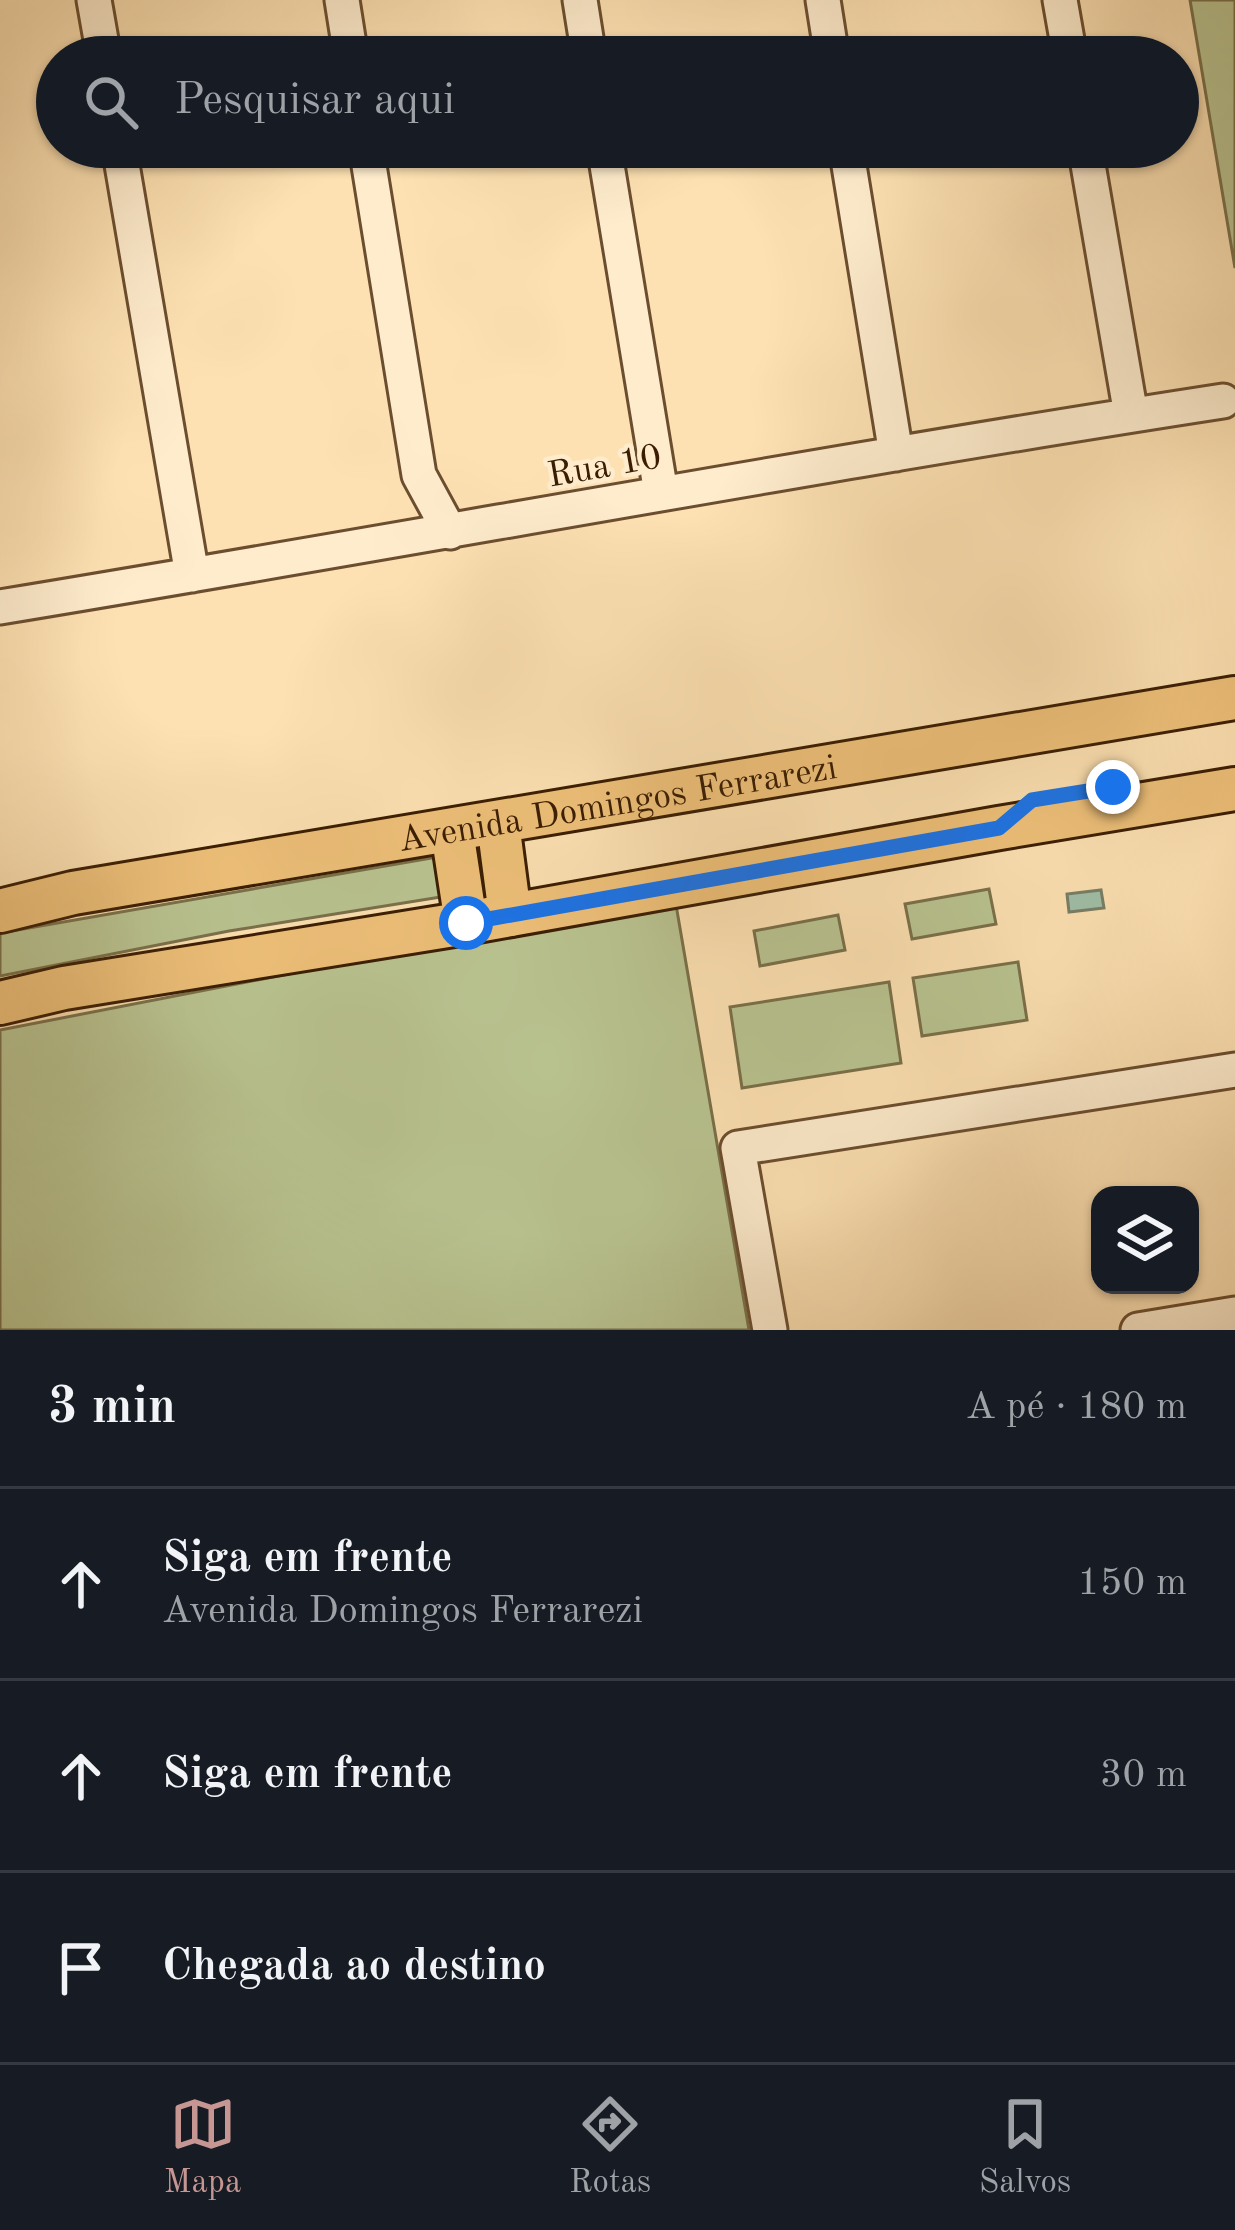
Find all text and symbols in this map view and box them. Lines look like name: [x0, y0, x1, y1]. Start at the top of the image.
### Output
search box: [36, 36, 1199, 168]
icon: search: [78, 69, 144, 135]
text: Pesquisar aqui: [174, 79, 455, 124]
street label: Rua 10: [545, 440, 664, 496]
street label: Avenida Domingos Ferrarezi: [396, 751, 840, 860]
route end: [1086, 760, 1140, 814]
route start: [439, 896, 493, 950]
map controls: [1091, 1186, 1199, 1294]
button: layers: [1091, 1186, 1199, 1294]
text: 3 min: [48, 1383, 176, 1434]
text: A pé · 180 m: [966, 1388, 1187, 1427]
text: Siga em frente: [162, 1537, 453, 1582]
icon: ahead: [48, 1551, 114, 1617]
text: 150 m: [1077, 1564, 1187, 1603]
text: Avenida Domingos Ferrarezi: [162, 1592, 643, 1631]
icon: ahead: [48, 1743, 114, 1809]
text: Siga em frente: [162, 1753, 453, 1798]
text: 30 m: [1100, 1756, 1187, 1795]
icon: arrive: [48, 1935, 114, 2001]
text: Chegada ao destino: [162, 1945, 546, 1990]
tab: Mapa: [164, 2091, 241, 2204]
tab: Rotas: [569, 2091, 651, 2204]
tab: Salvos: [979, 2091, 1071, 2204]

